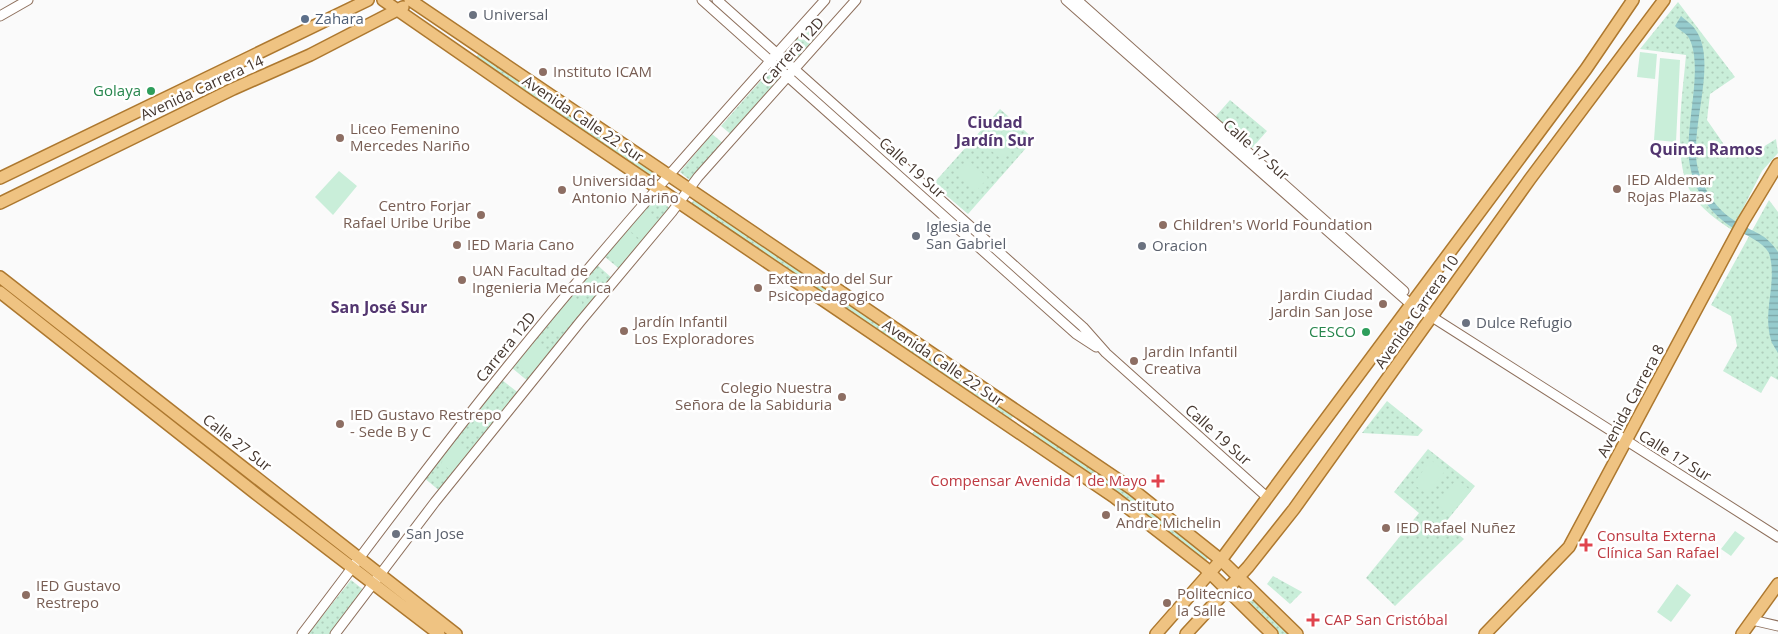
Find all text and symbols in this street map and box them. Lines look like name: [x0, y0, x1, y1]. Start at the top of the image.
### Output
place label: Universal: [483, 4, 548, 24]
place label: Zahara: [315, 8, 364, 28]
marker: Universal: [467, 9, 479, 21]
street label: Carrera 12D: [756, 12, 828, 89]
marker: Zahara: [299, 13, 311, 25]
street label: Avenida Carrera 14: [137, 50, 267, 124]
place label: Instituto ICAM: [553, 61, 652, 81]
marker: Instituto ICAM: [537, 66, 549, 78]
street label: Avenida Calle 22 Sur: [519, 70, 648, 166]
place label: Golaya: [93, 80, 141, 100]
marker: Golaya: [145, 85, 157, 97]
district label: Ciudad Jardín Sur: [954, 111, 1034, 151]
street label: Calle 17 Sur: [1219, 114, 1294, 184]
place label: Liceo Femenino Mercedes Nariño: [350, 118, 470, 155]
marker: Liceo Femenino Mercedes Nariño: [334, 132, 346, 144]
street label: Calle 19 Sur: [875, 132, 950, 202]
district label: Quinta Ramos: [1649, 138, 1763, 160]
place label: IED Aldemar Rojas Plazas: [1627, 169, 1714, 206]
place label: Universidad Antonio Nariño: [572, 170, 679, 207]
marker: IED Aldemar Rojas Plazas: [1611, 183, 1623, 195]
marker: Universidad Antonio Nariño: [556, 184, 568, 196]
place label: Centro Forjar Rafael Uribe Uribe: [343, 195, 471, 232]
marker: Centro Forjar Rafael Uribe Uribe: [475, 209, 487, 221]
place label: Children's World Foundation: [1173, 214, 1372, 234]
place label: Iglesia de San Gabriel: [926, 216, 1006, 253]
marker: Children's World Foundation: [1157, 219, 1169, 231]
marker: Iglesia de San Gabriel: [910, 230, 922, 242]
place label: IED Maria Cano: [467, 234, 574, 254]
place label: Oracion: [1152, 235, 1207, 255]
marker: IED Maria Cano: [451, 239, 463, 251]
marker: Oracion: [1136, 240, 1148, 252]
street label: Avenida Carrera 10: [1370, 251, 1463, 372]
place label: UAN Facultad de Ingenieria Mecanica: [472, 260, 611, 297]
place label: Externado del Sur Psicopedagogico: [768, 268, 893, 305]
marker: UAN Facultad de Ingenieria Mecanica: [456, 274, 468, 286]
marker: Externado del Sur Psicopedagogico: [752, 282, 764, 294]
place label: Jardin Ciudad Jardin San Jose: [1268, 284, 1373, 321]
district label: San José Sur: [331, 296, 427, 318]
marker: Jardin Ciudad Jardin San Jose: [1377, 298, 1389, 310]
street label: Carrera 12D: [471, 307, 540, 386]
place label: Jardín Infantil Los Exploradores: [632, 311, 754, 348]
place label: Dulce Refugio: [1476, 312, 1572, 332]
street label: Avenida Calle 22 Sur: [879, 314, 1008, 410]
marker: Dulce Refugio: [1460, 317, 1472, 329]
place label: CESCO: [1309, 321, 1356, 341]
marker: Jardín Infantil Los Exploradores: [618, 325, 630, 337]
marker: CESCO: [1360, 326, 1372, 338]
place label: Jardin Infantil Creativa: [1142, 341, 1237, 378]
street label: Avenida Carrera 8: [1592, 341, 1668, 460]
marker: Jardin Infantil Creativa: [1128, 355, 1140, 367]
place label: Colegio Nuestra Señora de la Sabiduria: [675, 377, 832, 414]
marker: Colegio Nuestra Señora de la Sabiduria: [836, 391, 848, 403]
street label: Calle 19 Sur: [1181, 399, 1256, 469]
place label: IED Gustavo Restrepo - Sede B y C: [350, 404, 502, 441]
street label: Calle 27 Sur: [199, 409, 276, 475]
marker: IED Gustavo Restrepo - Sede B y C: [334, 418, 346, 430]
street label: Calle 17 Sur: [1635, 425, 1716, 485]
place label: Compensar Avenida 1 de Mayo: [930, 470, 1147, 490]
marker: Compensar Avenida 1 de Mayo: [1151, 474, 1165, 488]
place label: Instituto Andre Michelin: [1116, 495, 1221, 532]
marker: Instituto Andre Michelin: [1100, 509, 1112, 521]
place label: IED Rafael Nuñez: [1396, 517, 1516, 537]
marker: IED Rafael Nuñez: [1380, 522, 1392, 534]
place label: San Jose: [406, 523, 464, 543]
place label: Consulta Externa Clínica San Rafael: [1597, 525, 1719, 562]
marker: San Jose: [390, 528, 402, 540]
marker: Consulta Externa Clínica San Rafael: [1579, 538, 1593, 552]
place label: IED Gustavo Restrepo: [36, 575, 121, 612]
place label: Politecnico la Salle: [1177, 583, 1253, 620]
marker: IED Gustavo Restrepo: [20, 589, 32, 601]
marker: Politecnico la Salle: [1161, 597, 1173, 609]
place label: CAP San Cristóbal: [1324, 609, 1448, 629]
marker: CAP San Cristóbal: [1306, 613, 1320, 627]

